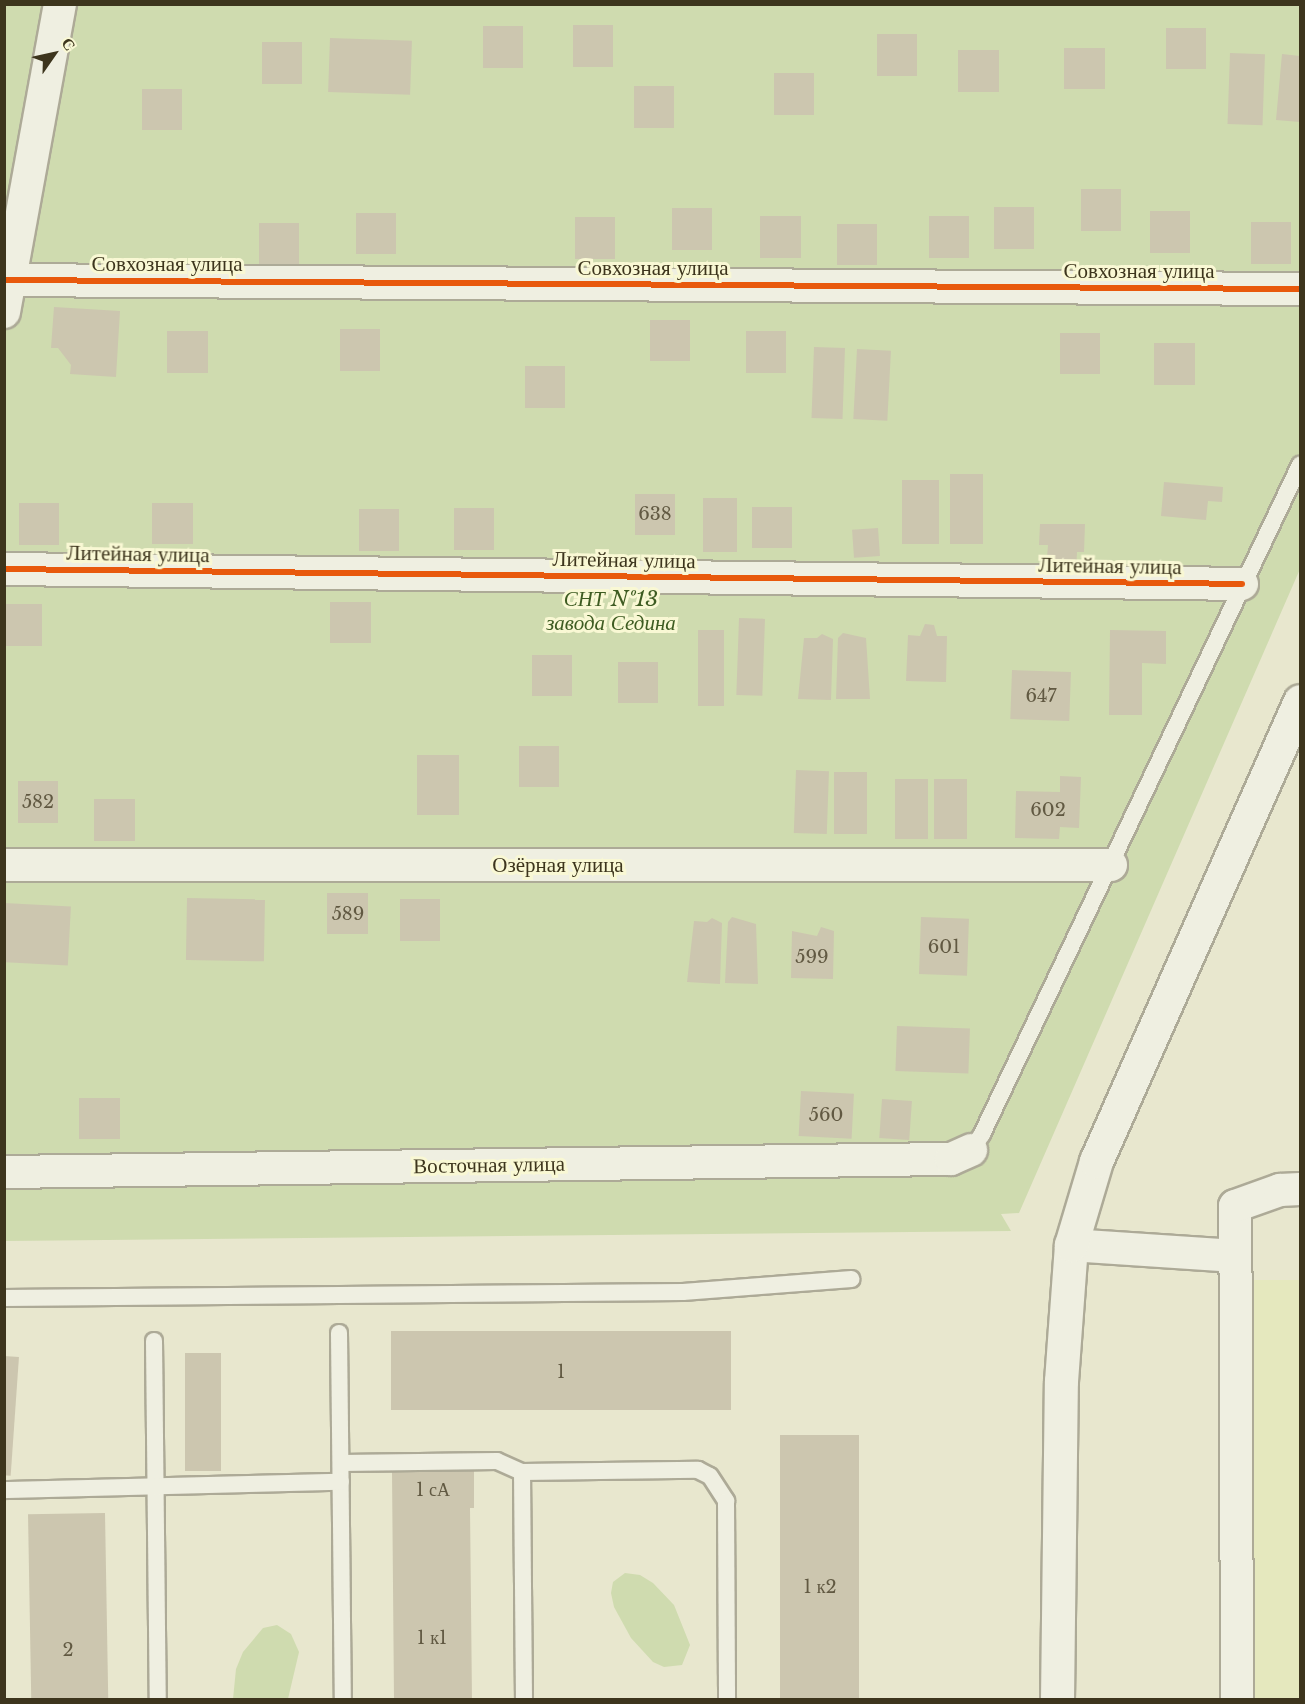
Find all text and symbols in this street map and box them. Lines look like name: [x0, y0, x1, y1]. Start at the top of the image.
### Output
north arrow: [24, 24, 84, 84]
text: С: [57, 34, 80, 54]
street label: Совхозная улица: [91, 251, 243, 277]
street label: Совхозная улица: [577, 255, 729, 281]
street label: Совхозная улица: [1063, 258, 1215, 284]
house number: 638: [638, 503, 672, 525]
street label: Литейная улица: [66, 540, 210, 568]
street label: Литейная улица: [552, 546, 696, 574]
street label: Литейная улица: [1038, 552, 1182, 580]
park label: СНТ №13 завода Седина: [546, 586, 676, 636]
house number: 647: [1025, 685, 1057, 707]
house number: 582: [22, 791, 54, 813]
house number: 602: [1030, 799, 1066, 821]
street label: Озёрная улица: [492, 852, 624, 878]
house number: 589: [332, 903, 364, 925]
house number: 601: [928, 936, 960, 958]
house number: 599: [795, 946, 829, 968]
house number: 560: [809, 1104, 843, 1126]
street label: Восточная улица: [413, 1151, 565, 1179]
house number: 1: [557, 1361, 565, 1383]
house number: 1 сА: [416, 1479, 450, 1501]
house number: 1 к2: [803, 1576, 837, 1598]
house number: 1 к1: [417, 1627, 447, 1649]
house number: 2: [62, 1639, 74, 1661]

